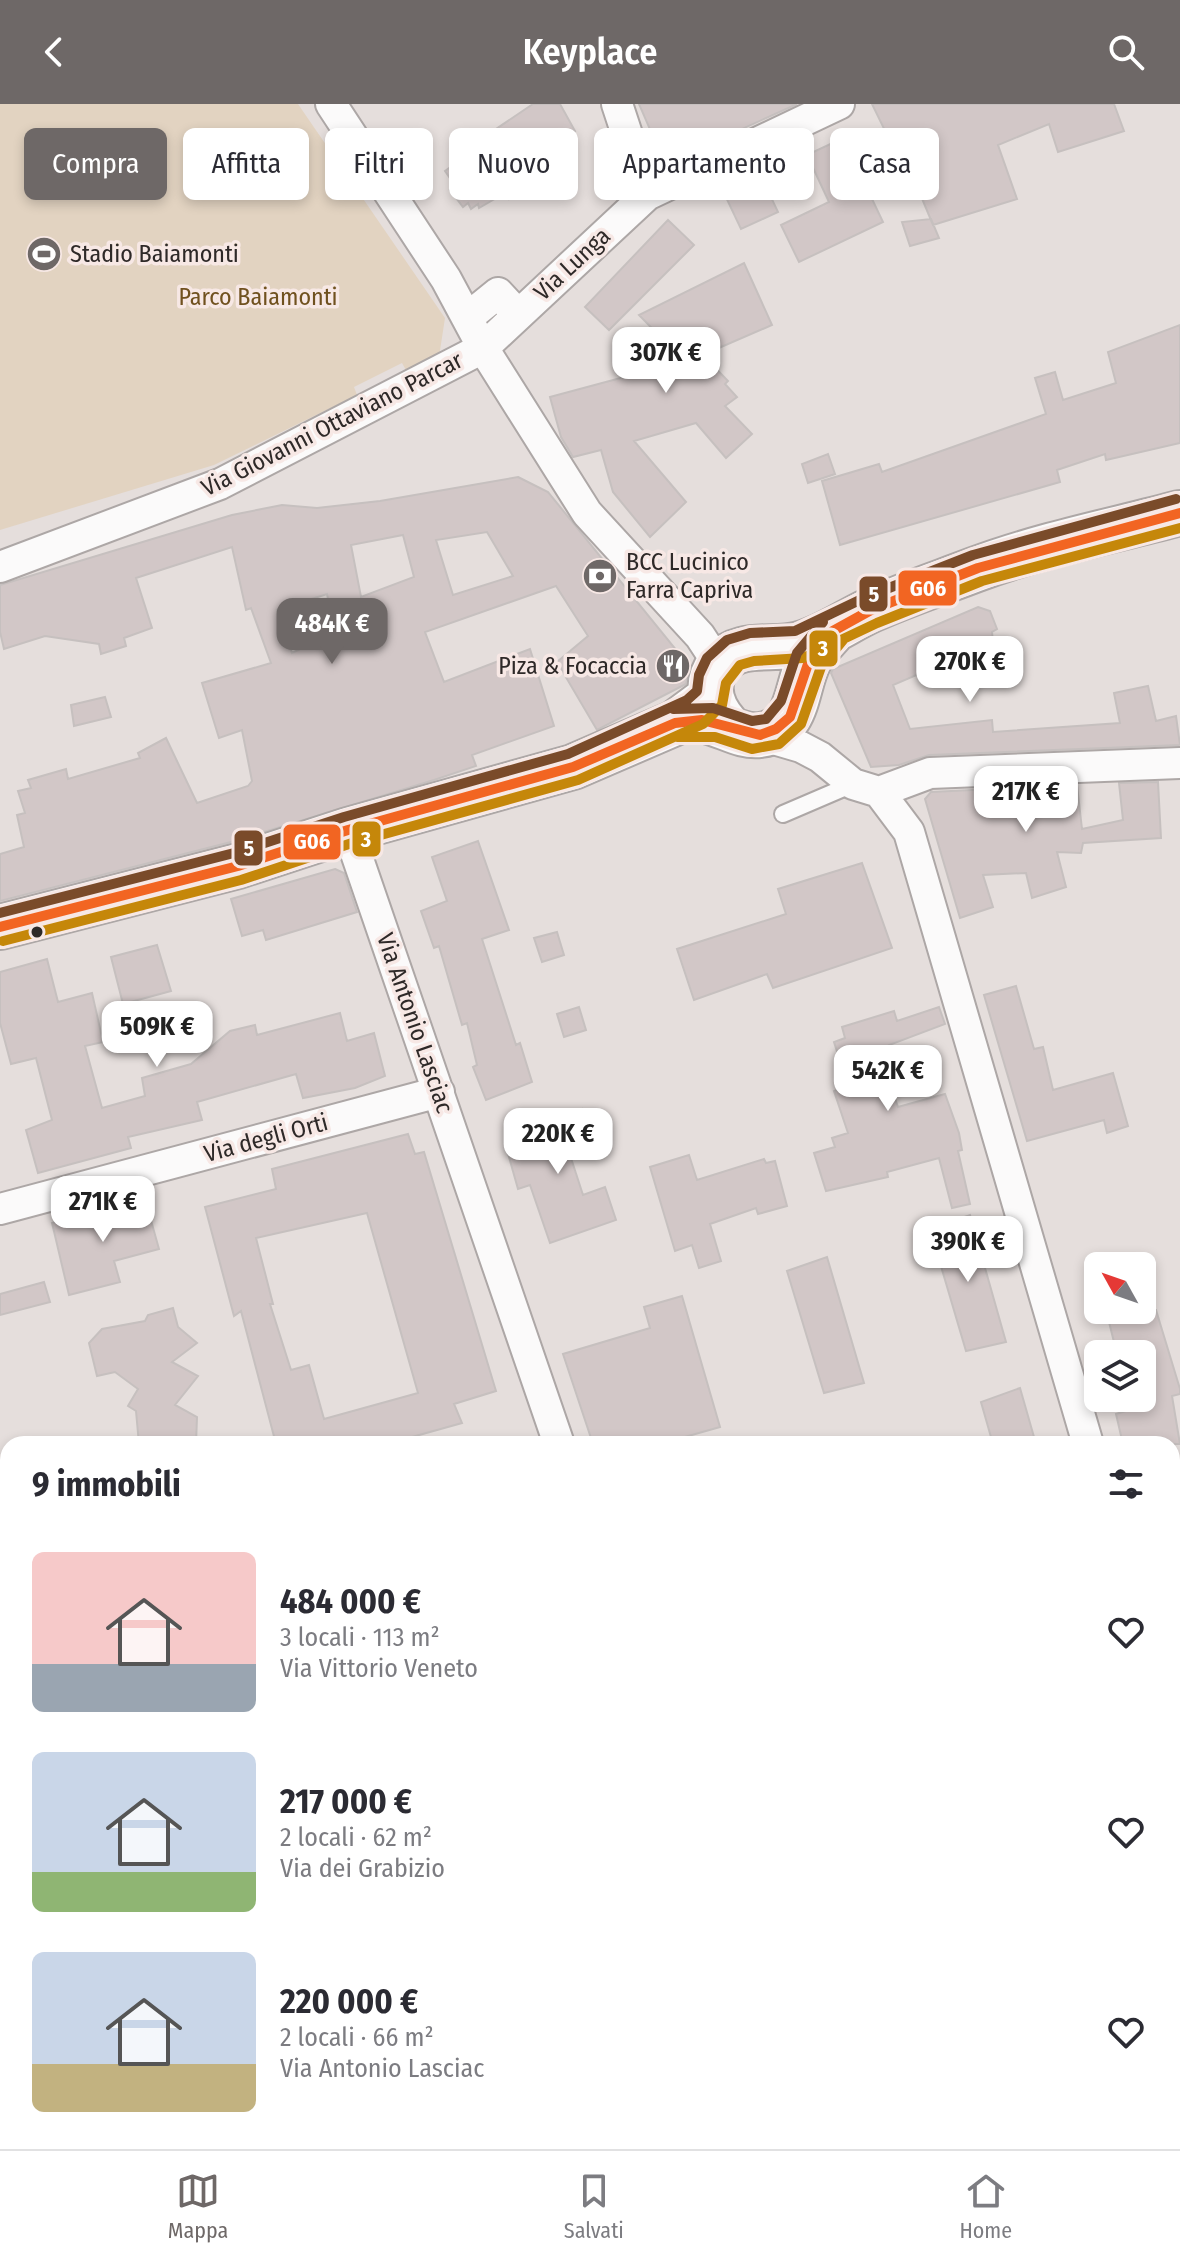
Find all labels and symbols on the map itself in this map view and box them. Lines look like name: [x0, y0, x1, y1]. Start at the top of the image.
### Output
street label: Via Lunga: [528, 222, 616, 306]
sports icon: Stadio Baiamonti: [25, 235, 63, 273]
place label: Stadio Baiamonti: [70, 240, 239, 268]
park label: Parco Baiamonti: [178, 283, 338, 311]
pin: 307K €: [601, 327, 731, 395]
street label: Via Giovanni Ottaviano Parcar: [197, 346, 468, 502]
place label: BCC Lucinico Farra Capriva: [626, 548, 753, 604]
bank icon: BCC Lucinico Farra Capriva: [581, 557, 619, 595]
line badge: G06: [897, 569, 958, 607]
line badge: 5: [858, 575, 889, 613]
text: G06: [910, 575, 946, 602]
text: 5: [869, 581, 880, 608]
pin: 484K €: [267, 598, 397, 666]
line badge: 3: [808, 629, 839, 668]
text: 3: [817, 635, 828, 662]
pin: 270K €: [905, 636, 1035, 704]
restaurant icon: Piza & Focaccia: [654, 647, 692, 685]
place label: Piza & Focaccia: [498, 652, 647, 680]
pin: 217K €: [961, 766, 1091, 834]
line badge: 3: [351, 820, 382, 858]
line badge: G06: [282, 823, 342, 861]
text: 3: [360, 826, 371, 853]
text: G06: [294, 828, 330, 855]
line badge: 5: [233, 829, 264, 867]
text: 5: [244, 835, 255, 862]
unlabelled marker: [29, 924, 45, 940]
street label: Via Antonio Lasciac: [371, 929, 459, 1117]
pin: 509K €: [92, 1001, 222, 1069]
pin: 542K €: [823, 1045, 953, 1113]
street label: Via degli Orti: [201, 1108, 331, 1168]
pin: 220K €: [493, 1108, 623, 1176]
pin: 271K €: [38, 1176, 168, 1244]
pin: 390K €: [903, 1216, 1033, 1284]
north arrow: [1084, 1252, 1156, 1324]

